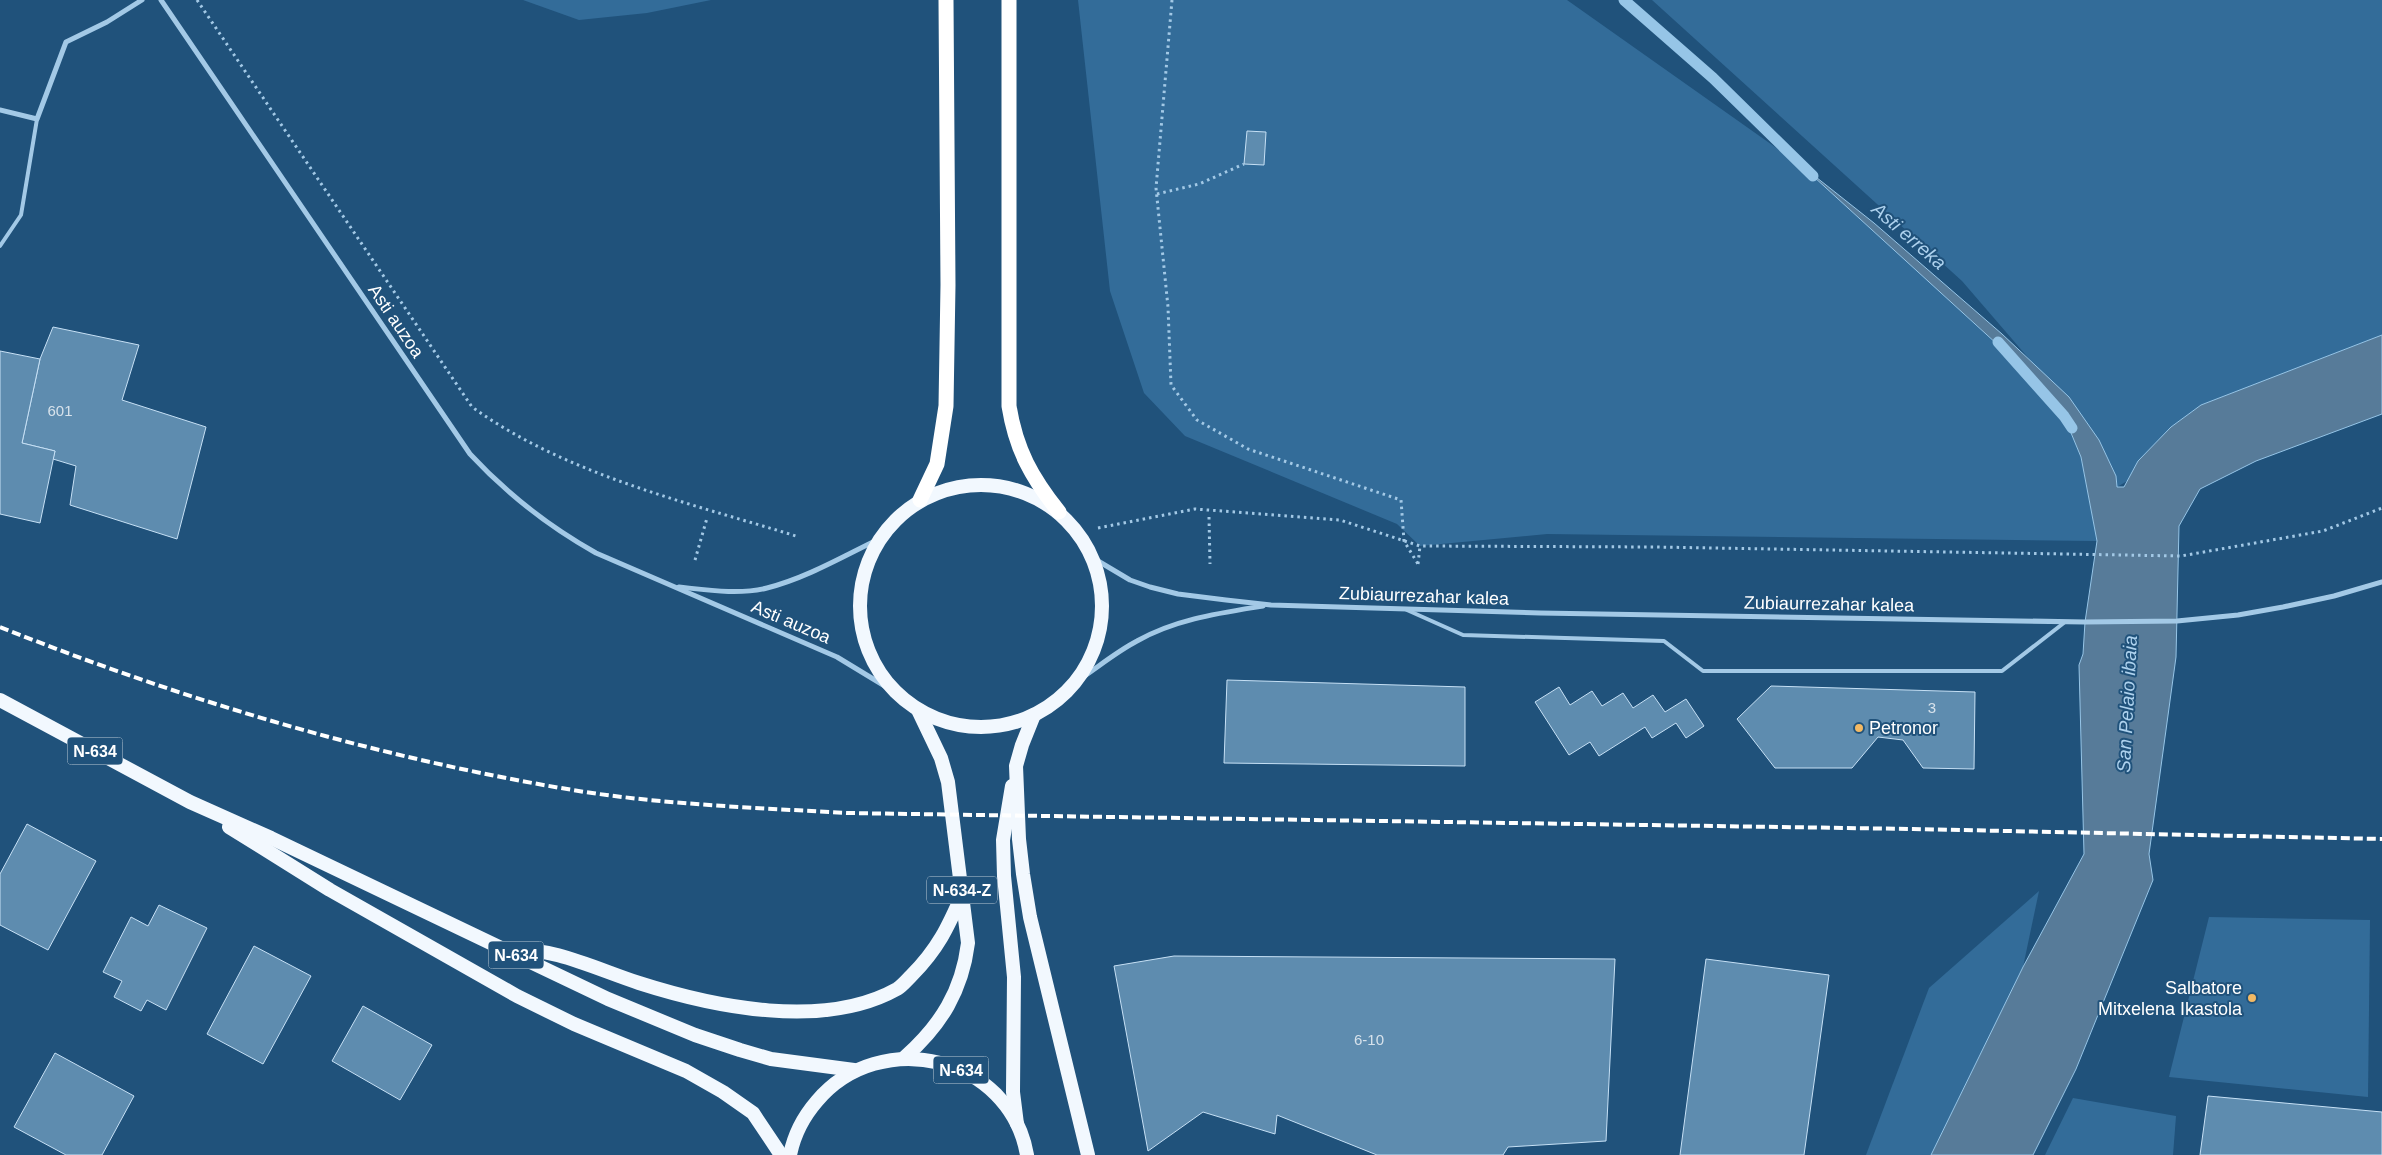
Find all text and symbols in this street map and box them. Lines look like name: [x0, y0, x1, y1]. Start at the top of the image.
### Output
water label: Asti erreka: [1867, 198, 1950, 274]
street label: Asti auzoa: [364, 281, 428, 362]
house number: 601: [47, 402, 73, 419]
street label: Zubiaurrezahar kalea: [1339, 583, 1510, 609]
street label: Zubiaurrezahar kalea: [1744, 593, 1915, 615]
street label: Asti auzoa: [748, 596, 834, 648]
water label: San Pelaio ibaia: [2113, 635, 2141, 773]
house number: 3: [1928, 699, 1936, 716]
place label: Petronor: [1869, 718, 1938, 738]
marker: Petronor: [1853, 722, 1865, 734]
road number: N-634: [68, 738, 122, 764]
road number: N-634-Z: [927, 876, 997, 904]
road number: N-634: [488, 942, 544, 968]
place label: Salbatore Mitxelena Ikastola: [2098, 978, 2243, 1019]
marker: Salbatore Mitxelena Ikastola: [2246, 992, 2258, 1004]
house number: 6-10: [1354, 1031, 1384, 1048]
road number: N-634: [934, 1056, 988, 1084]

